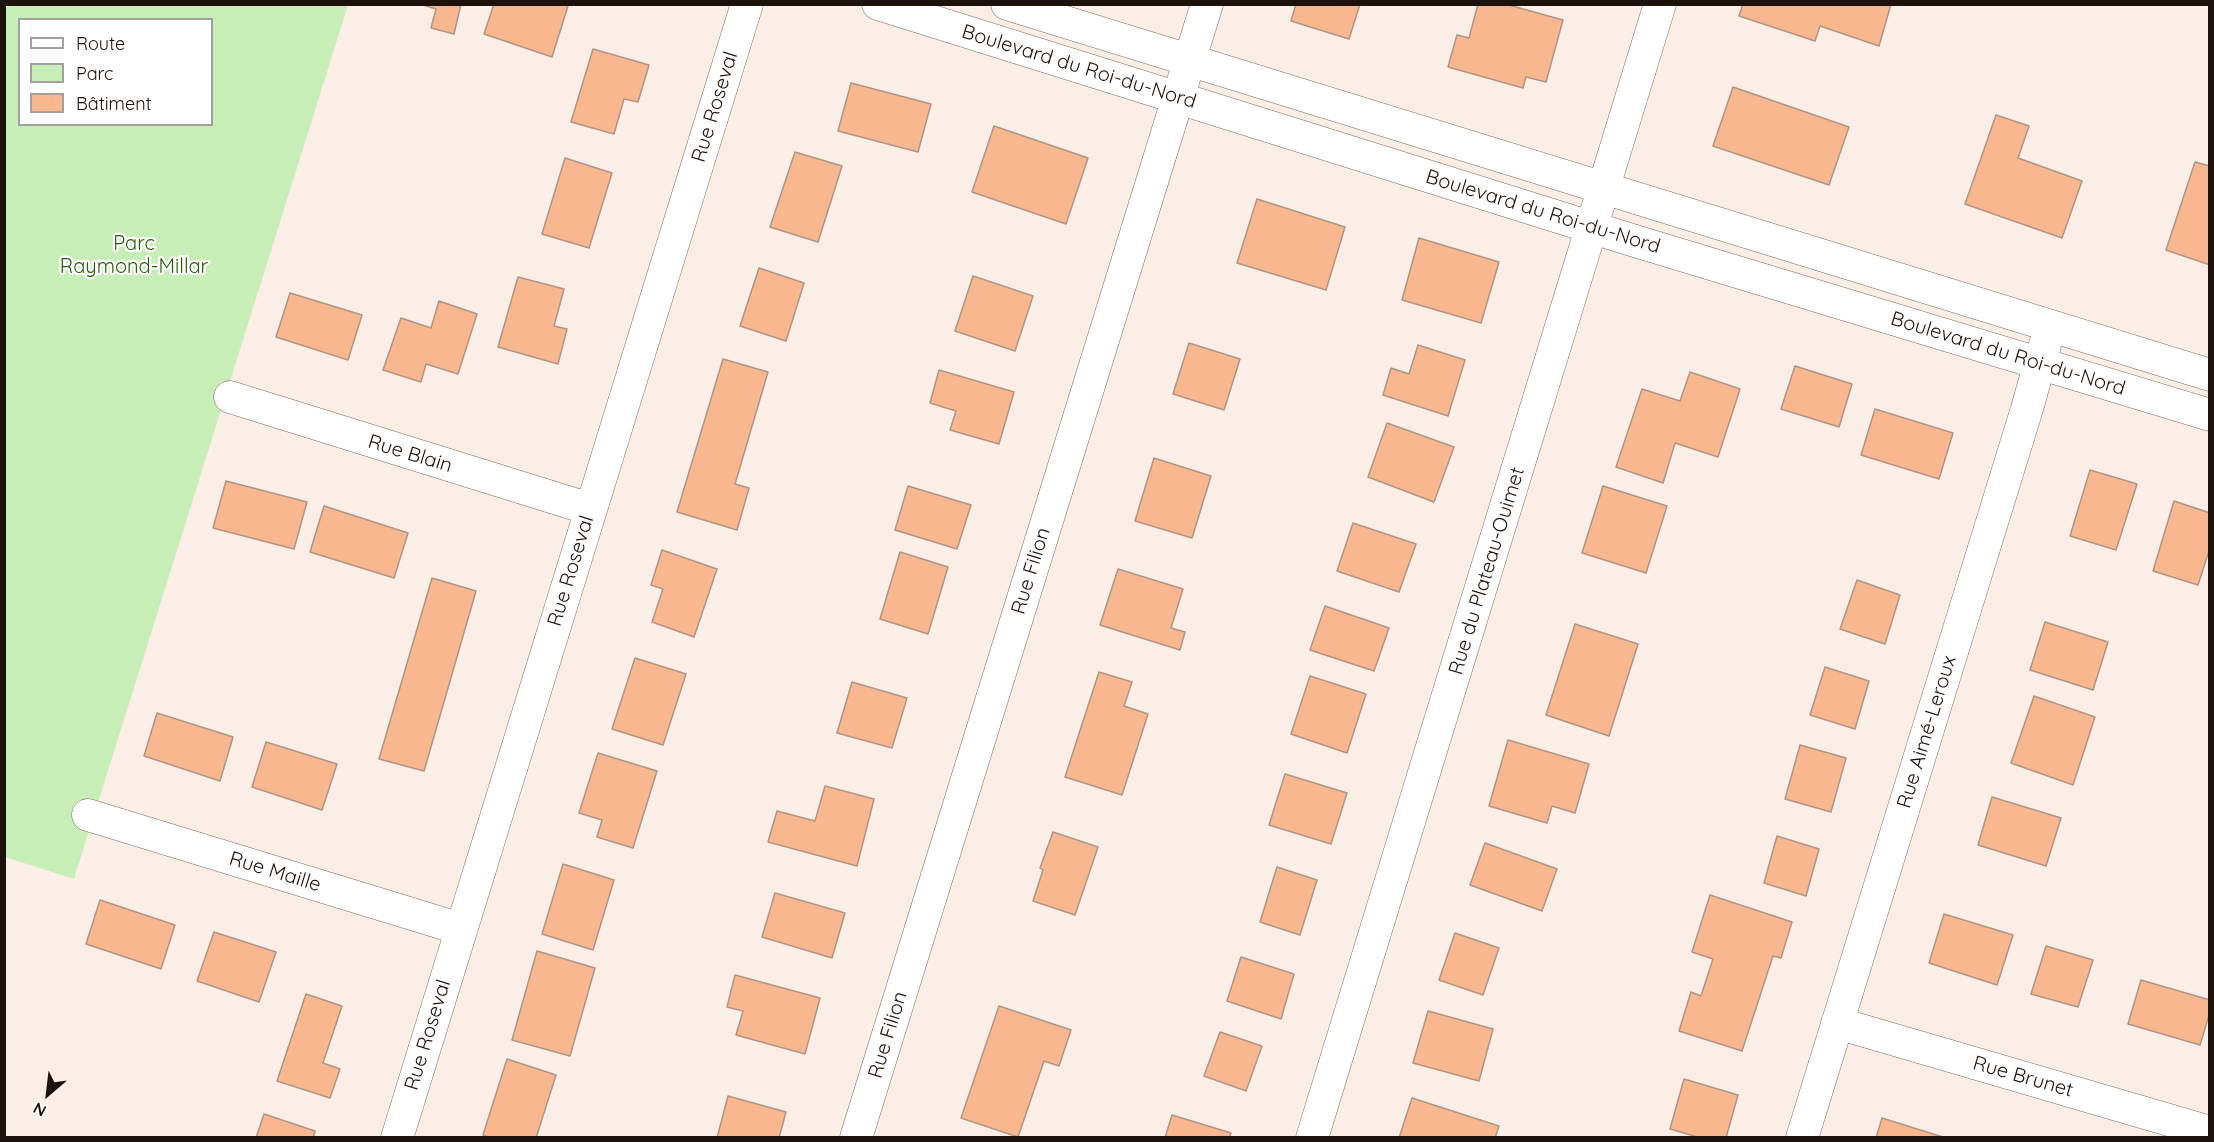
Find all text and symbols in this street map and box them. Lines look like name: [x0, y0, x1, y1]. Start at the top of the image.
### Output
legend: [18, 18, 213, 126]
street label: Boulevard du Roi-du-Nord: [959, 20, 1199, 114]
text: Route: [76, 32, 125, 55]
street label: Rue Roseval: [687, 49, 743, 165]
text: Parc: [76, 62, 113, 85]
text: Bâtiment: [76, 92, 152, 115]
street label: Boulevard du Roi-du-Nord: [1423, 165, 1663, 259]
park label: Parc Raymond-Millar: [60, 232, 208, 279]
street label: Boulevard du Roi-du-Nord: [1888, 307, 2128, 401]
street label: Rue Blain: [365, 430, 455, 478]
street label: Rue du Plateau-Ouimet: [1444, 464, 1530, 678]
street label: Rue Roseval: [543, 513, 599, 629]
street label: Rue Filion: [1006, 525, 1056, 617]
street label: Rue Aimé-Leroux: [1892, 653, 1962, 811]
street label: Rue Maille: [226, 847, 324, 897]
street label: Rue Roseval: [400, 977, 456, 1093]
street label: Rue Filion: [863, 989, 913, 1081]
street label: Rue Brunet: [1970, 1051, 2076, 1103]
north arrow: [18, 1064, 78, 1124]
text: N: [30, 1098, 49, 1121]

